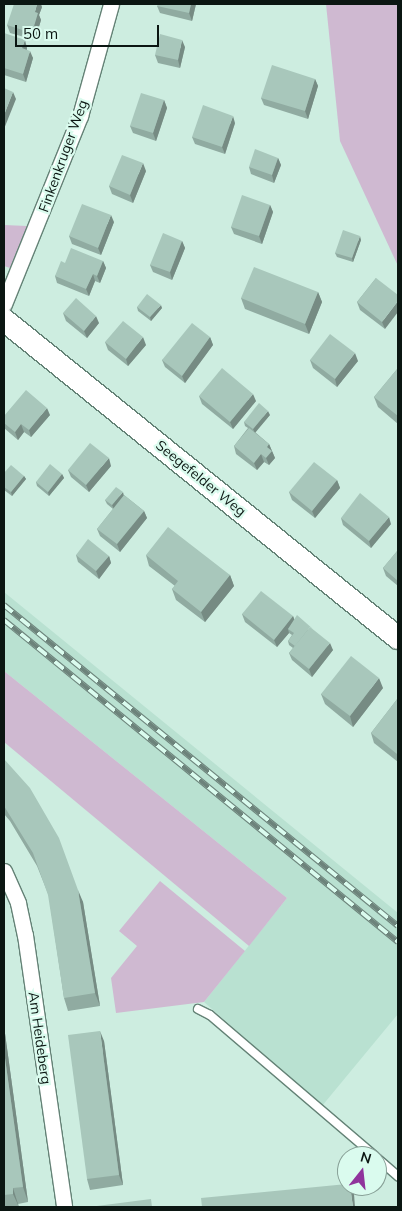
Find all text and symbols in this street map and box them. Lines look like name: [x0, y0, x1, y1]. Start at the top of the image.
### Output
scale bar: [18, 15, 161, 47]
text: 50 m: [23, 24, 58, 43]
street label: Finkenkruger Weg: [35, 98, 91, 214]
street label: Seegefelder Weg: [153, 437, 249, 519]
street label: Am Heideberg: [25, 991, 55, 1085]
north arrow: [337, 1146, 387, 1196]
text: N: [358, 1147, 373, 1168]

